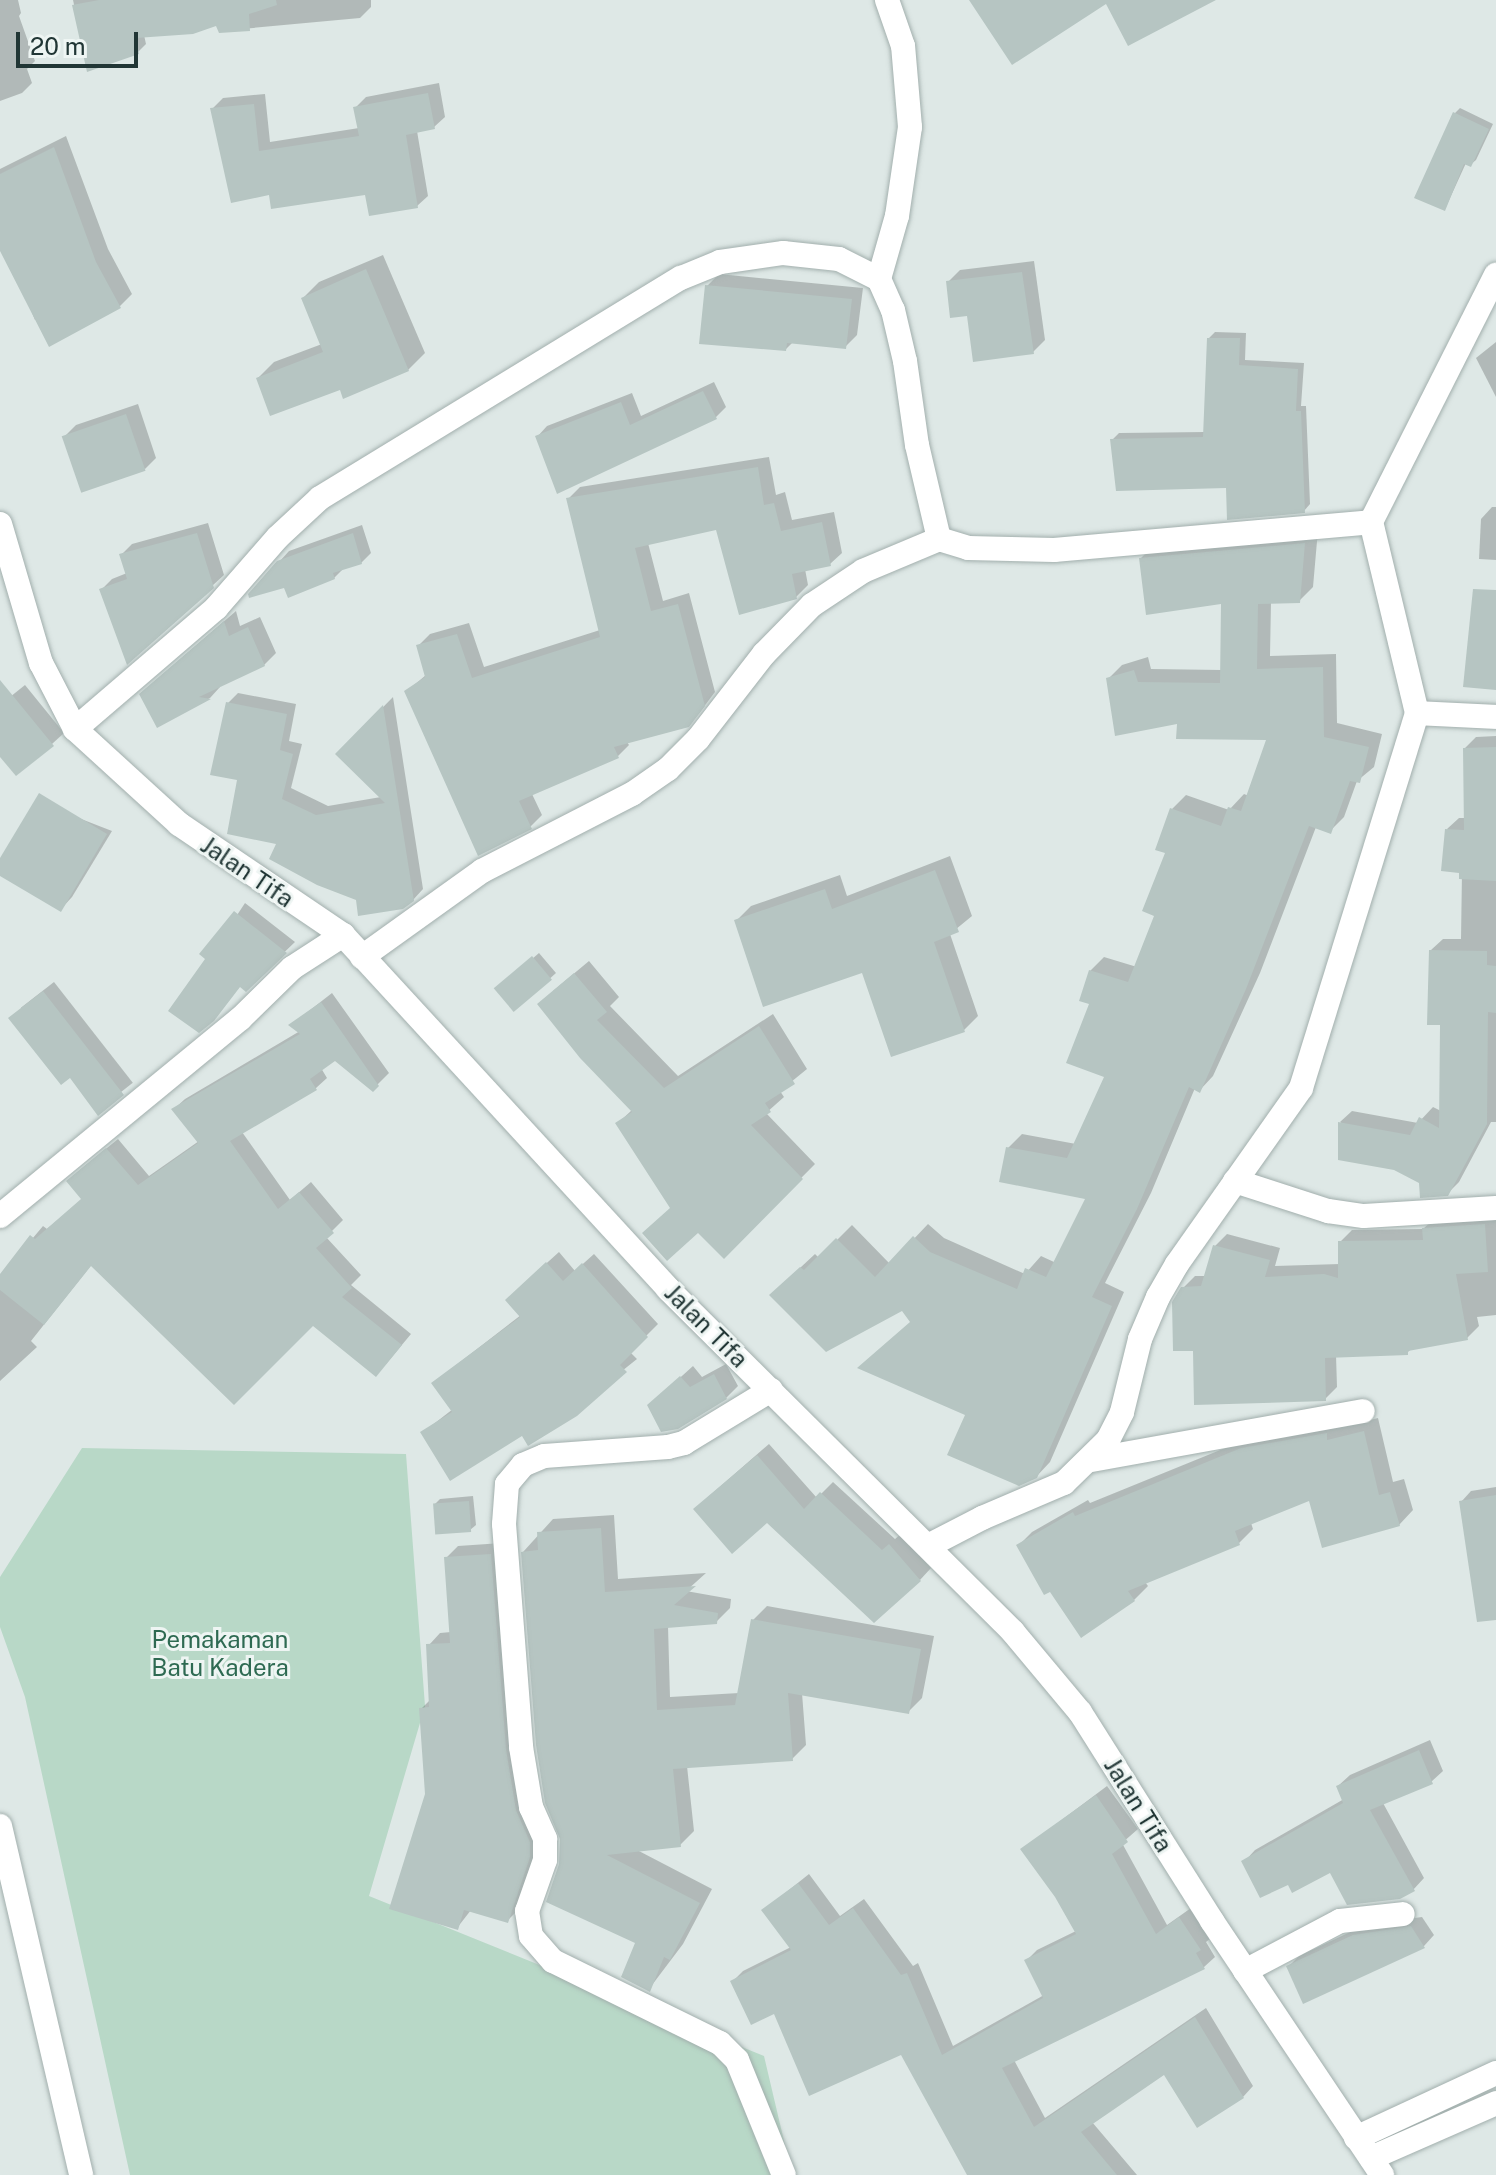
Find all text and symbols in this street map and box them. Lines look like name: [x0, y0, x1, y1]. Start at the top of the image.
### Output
scale bar: [20, 16, 142, 66]
text: 20 m: [30, 32, 86, 60]
street label: Jalan Tifa: [195, 830, 299, 914]
street label: Jalan Tifa: [658, 1278, 754, 1374]
park label: Pemakaman Batu Kadera: [151, 1626, 289, 1682]
street label: Jalan Tifa: [1098, 1753, 1178, 1857]

